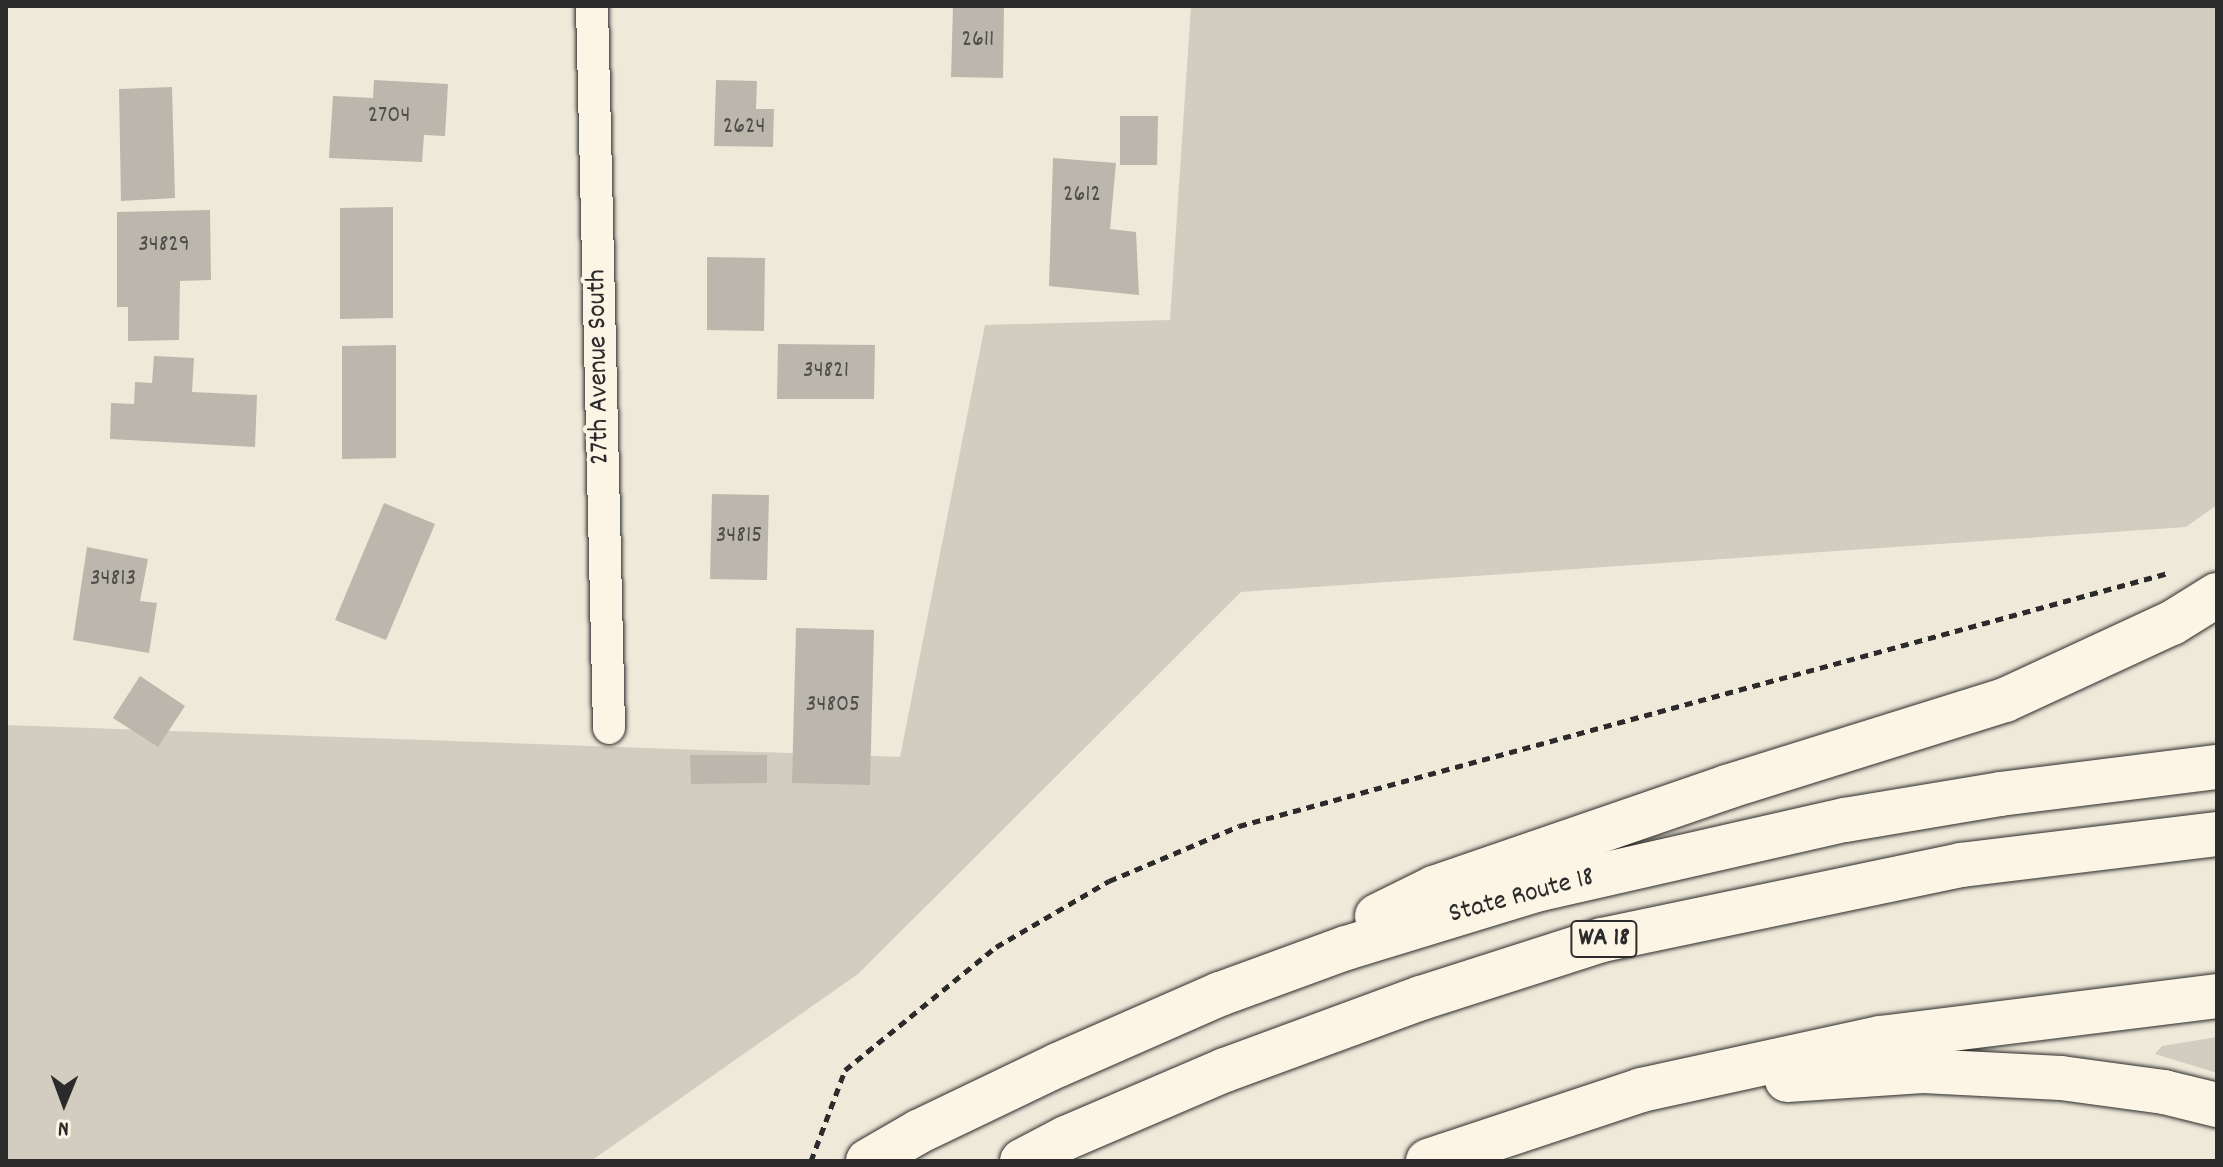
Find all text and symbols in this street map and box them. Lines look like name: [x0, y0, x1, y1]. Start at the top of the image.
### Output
house number: 2611: [962, 27, 994, 55]
house number: 2704: [368, 103, 410, 131]
house number: 2624: [723, 114, 765, 142]
house number: 2612: [1063, 182, 1101, 210]
house number: 34829: [138, 232, 190, 260]
street label: 27th Avenue South: [581, 269, 619, 465]
house number: 34821: [803, 358, 849, 386]
house number: 34815: [716, 523, 762, 551]
house number: 34813: [90, 566, 136, 594]
house number: 34805: [806, 692, 860, 720]
street label: State Route 18: [1445, 861, 1599, 933]
road number: WA 18: [1570, 917, 1638, 961]
north arrow: [24, 1063, 104, 1143]
text: N: [58, 1112, 69, 1143]

